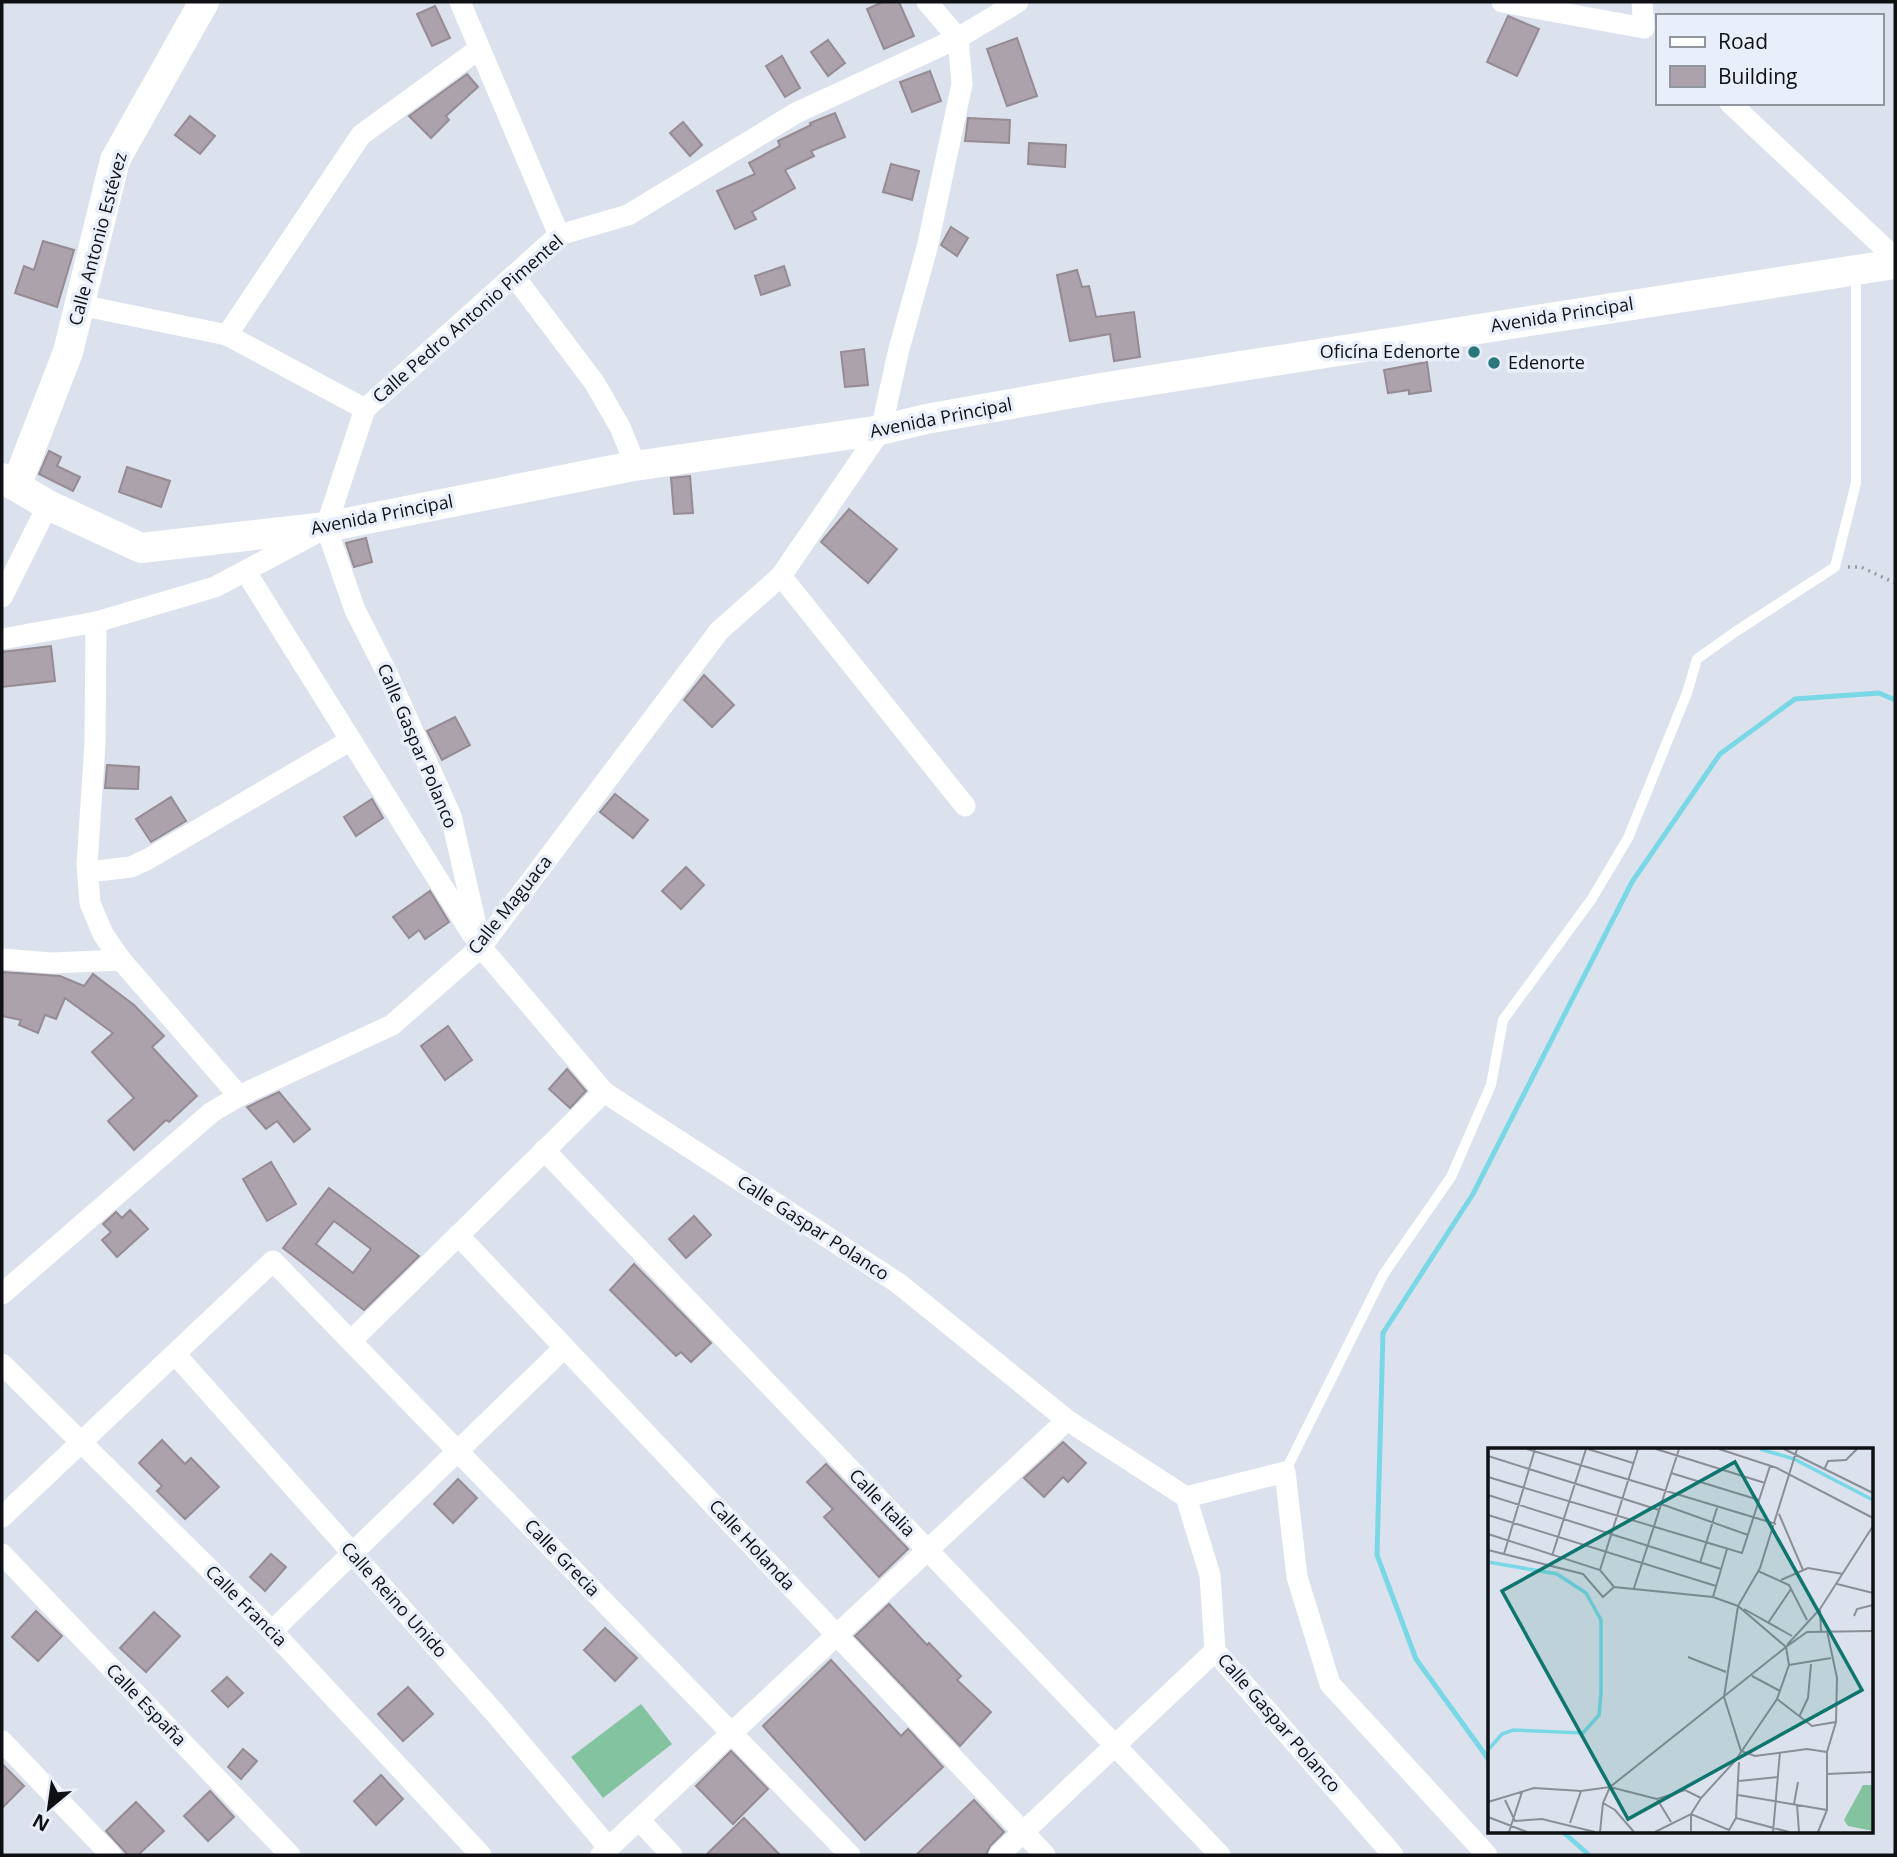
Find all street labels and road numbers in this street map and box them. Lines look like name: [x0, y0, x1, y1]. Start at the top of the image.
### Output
street label: Calle Antonio Estévez: [62, 149, 132, 328]
street label: Calle Pedro Antonio Pimentel: [367, 229, 568, 408]
street label: Avenida Principal: [1489, 291, 1635, 337]
street label: Avenida Principal: [868, 391, 1014, 443]
street label: Avenida Principal: [309, 488, 455, 540]
street label: Calle Gaspar Polanco: [372, 660, 463, 832]
street label: Calle Maguaca: [462, 850, 557, 959]
street label: Calle Gaspar Polanco: [733, 1169, 894, 1285]
street label: Calle Italia: [844, 1463, 921, 1541]
street label: Calle Holanda: [704, 1494, 801, 1595]
street label: Calle Grecia: [520, 1513, 606, 1601]
street label: Calle Reino Unido: [336, 1536, 453, 1662]
street label: Calle Francia: [201, 1559, 293, 1651]
street label: Calle Gaspar Polanco: [1213, 1648, 1347, 1797]
street label: Calle España: [101, 1658, 192, 1751]

